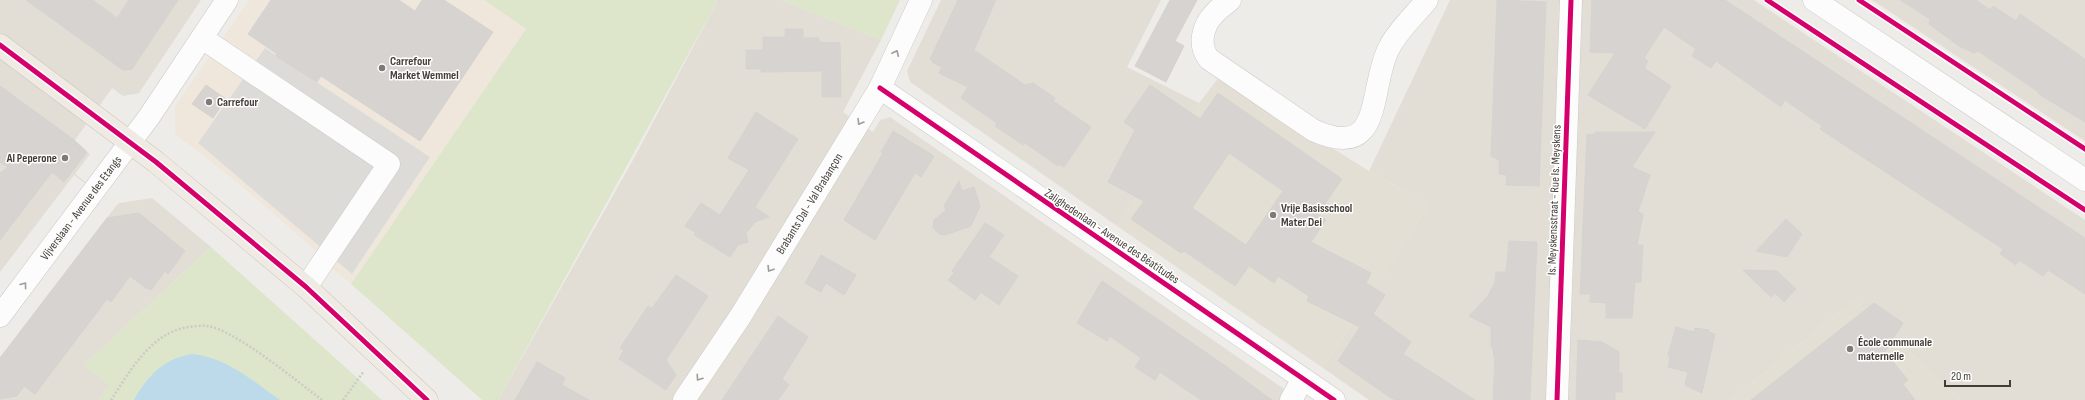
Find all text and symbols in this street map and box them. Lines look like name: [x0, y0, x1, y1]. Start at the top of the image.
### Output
one-way arrow: [891, 50, 899, 57]
place label: Carrefour Market Wemmel: [390, 54, 459, 83]
marker: Carrefour Market Wemmel: [377, 63, 387, 73]
place label: Carrefour: [217, 95, 258, 110]
marker: Carrefour: [204, 97, 214, 107]
one-way arrow: [857, 118, 864, 125]
street label: Is. Meyskensstraat - Rue Is. Meyskens: [1544, 125, 1565, 275]
place label: Al Peperone: [6, 151, 57, 166]
street label: Brabants Dal - Val Brabançon: [773, 151, 846, 257]
street label: Vijverslaan - Avenue des Etangs: [37, 153, 125, 263]
marker: Al Peperone: [60, 153, 70, 163]
street label: Zalighedenlaan - Avenue des Béatitudes: [1041, 186, 1182, 287]
place label: Vrije Basisschool Mater Dei: [1281, 201, 1352, 230]
marker: Vrije Basisschool Mater Dei: [1268, 210, 1278, 220]
one-way arrow: [768, 265, 775, 272]
one-way arrow: [19, 282, 26, 289]
place label: École communale maternelle: [1858, 335, 1932, 364]
marker: École communale maternelle: [1845, 344, 1855, 354]
scale bar: [1945, 362, 2010, 388]
text: 20 m: [1951, 369, 1971, 384]
one-way arrow: [697, 373, 704, 380]

